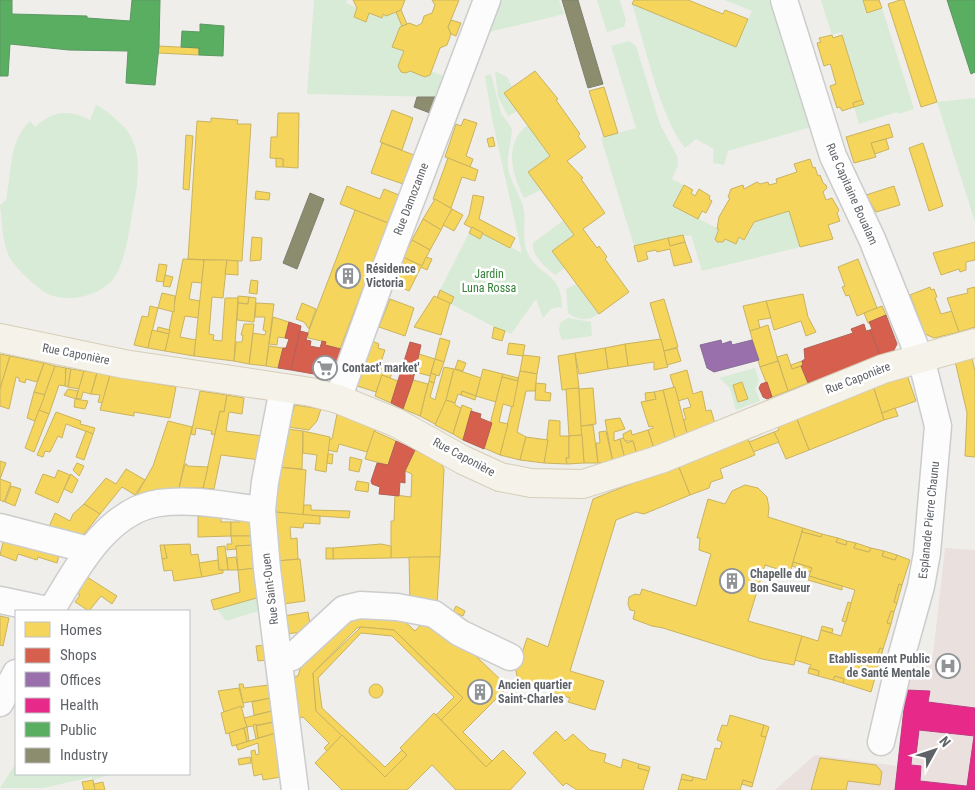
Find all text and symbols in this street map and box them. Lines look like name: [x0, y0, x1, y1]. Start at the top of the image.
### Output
street label: Rue Capitaine Boualam: [823, 141, 881, 247]
street label: Rue Damozanne: [391, 160, 431, 237]
place label: Résidence Victoria: [366, 262, 416, 290]
building icon: Résidence Victoria: [335, 263, 361, 289]
park label: Jardin Luna Rossa: [462, 267, 517, 295]
street label: Rue Caponière: [41, 341, 111, 367]
supermarket icon: Contact' market': [312, 355, 338, 381]
street label: Rue Caponière: [824, 359, 893, 397]
place label: Contact' market': [342, 361, 420, 375]
street label: Rue Caponière: [431, 435, 498, 479]
street label: Esplanade Pierre Chaunu: [916, 460, 942, 579]
street label: Rue Saint-Ouen: [259, 552, 281, 626]
place label: Chapelle du Bon Sauveur: [750, 567, 810, 595]
building icon: Chapelle du Bon Sauveur: [719, 568, 745, 594]
legend: [15, 610, 190, 775]
text: Homes: [60, 621, 102, 639]
text: Shops: [60, 646, 97, 664]
place label: Etablissement Public de Santé Mentale: [829, 652, 930, 680]
hospital icon: Etablissement Public de Santé Mentale: [935, 653, 961, 679]
text: Offices: [60, 671, 101, 689]
place label: Ancien quartier Saint-Charles: [498, 678, 572, 706]
building icon: Ancien quartier Saint-Charles: [467, 679, 493, 705]
text: Health: [60, 696, 99, 714]
text: Public: [60, 721, 97, 739]
north arrow: [910, 725, 960, 775]
text: N: [936, 733, 954, 750]
text: Industry: [60, 746, 108, 764]

